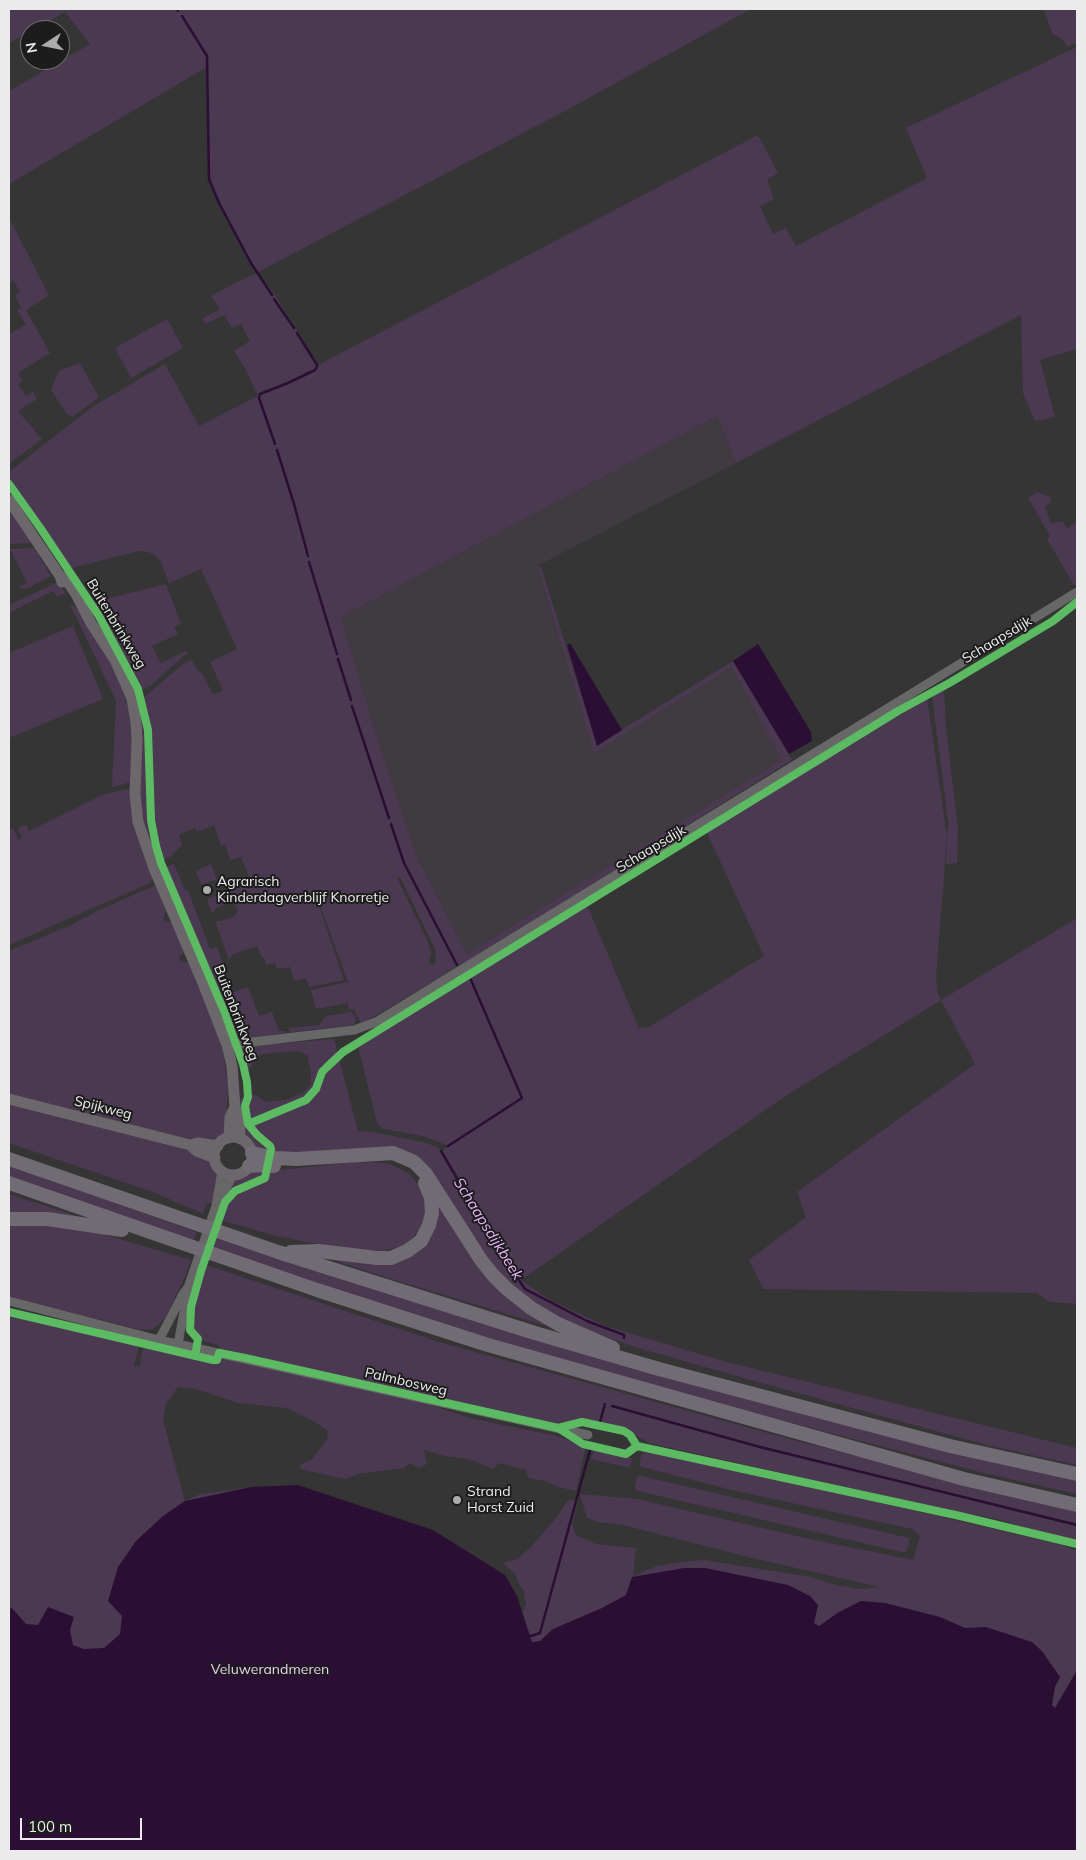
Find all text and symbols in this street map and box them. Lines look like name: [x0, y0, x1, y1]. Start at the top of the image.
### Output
north arrow: [20, 20, 70, 70]
text: N: [21, 41, 41, 55]
street label: Buitenbrinkweg: [83, 576, 149, 672]
street label: Schaapsdijk: [959, 613, 1035, 667]
street label: Schaapsdijk: [613, 822, 689, 876]
place label: Agrarisch Kinderdagverblijf Knorretje: [217, 874, 389, 906]
marker: Agrarisch Kinderdagverblijf Knorretje: [201, 884, 213, 896]
street label: Buitenbrinkweg: [210, 963, 262, 1063]
street label: Spijkweg: [72, 1093, 134, 1123]
water label: Schaapsdijkbeek: [449, 1175, 527, 1283]
street label: Palmbosweg: [363, 1364, 449, 1400]
place label: Strand Horst Zuid: [467, 1484, 534, 1516]
marker: Strand Horst Zuid: [451, 1494, 463, 1506]
park label: Veluwerandmeren: [211, 1662, 329, 1678]
scale bar: [22, 1808, 145, 1840]
text: 100 m: [28, 1817, 72, 1836]

